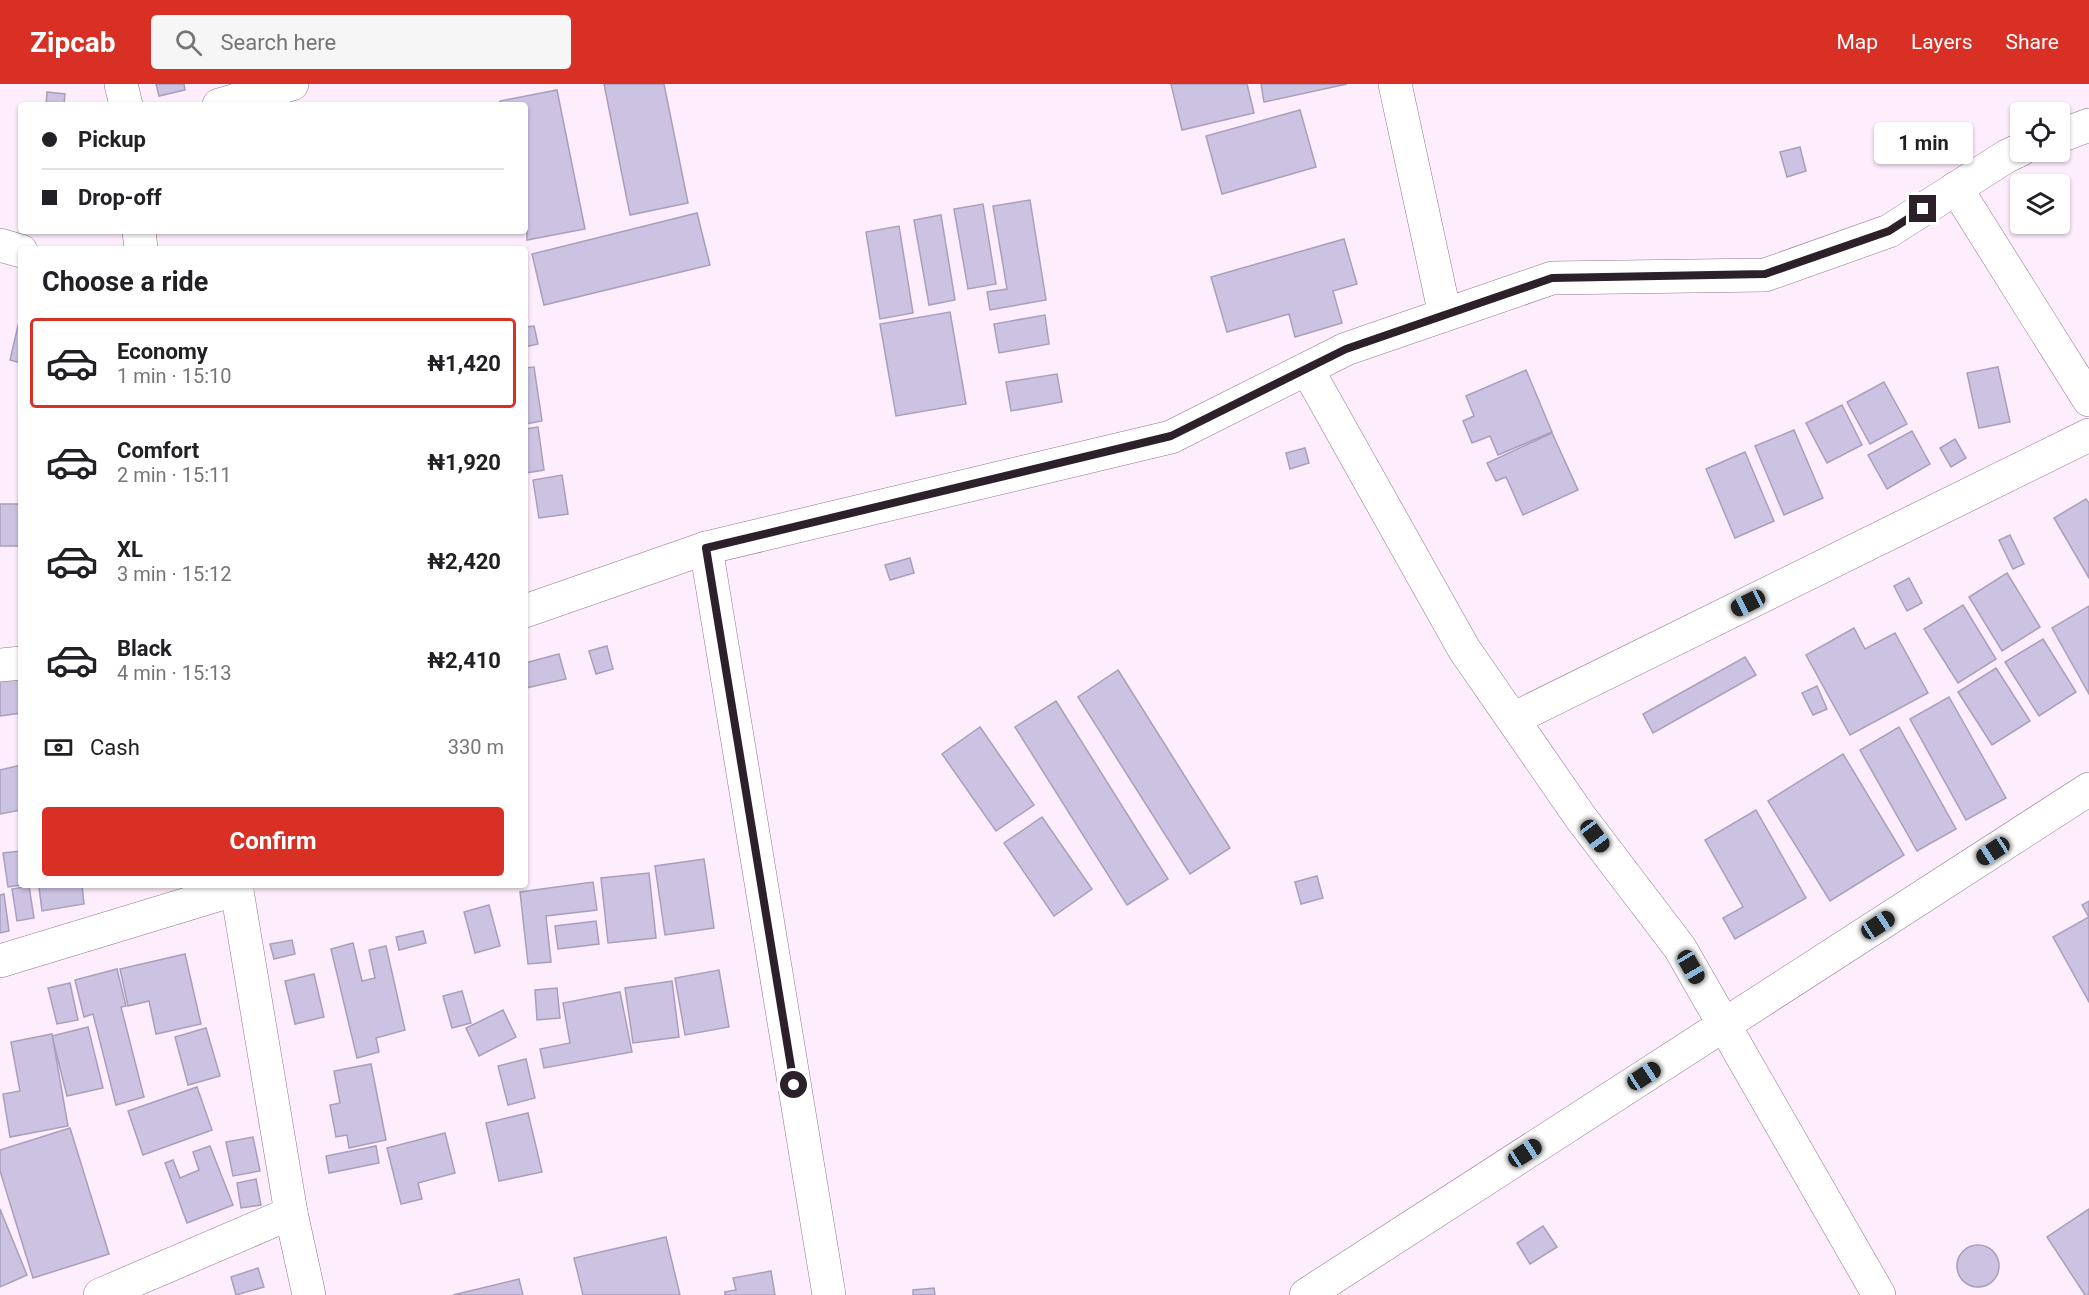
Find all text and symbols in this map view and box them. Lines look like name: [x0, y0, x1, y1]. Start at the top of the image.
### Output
search box: [151, 15, 571, 69]
text: Zipcab: [30, 26, 115, 59]
icon: search: [172, 26, 205, 59]
text: Search here: [220, 30, 336, 55]
text: Map: [1836, 30, 1878, 54]
text: Layers: [1911, 30, 1972, 54]
text: Share: [2005, 30, 2059, 54]
map controls: [2010, 102, 2070, 234]
button: locate: [2010, 102, 2070, 162]
callout: 1 min: [1874, 122, 1972, 164]
text: Pickup: [78, 127, 146, 152]
text: 1 min: [1898, 131, 1949, 155]
button: layers: [2010, 174, 2070, 234]
text: Drop-off: [78, 185, 162, 210]
route end: [1909, 195, 1936, 222]
text: Choose a ride: [42, 266, 208, 298]
icon: car: [45, 336, 99, 390]
text: Economy: [117, 339, 208, 364]
text: ₦1,420: [427, 351, 501, 376]
text: 1 min · 15:10: [117, 364, 232, 388]
icon: car: [45, 435, 99, 489]
text: Comfort: [117, 438, 199, 463]
text: ₦1,920: [427, 450, 501, 475]
text: 2 min · 15:11: [117, 463, 232, 487]
icon: car: [45, 534, 99, 588]
text: XL: [117, 537, 143, 562]
text: ₦2,420: [427, 549, 501, 574]
text: 3 min · 15:12: [117, 562, 232, 586]
car: [1728, 587, 1768, 619]
icon: car: [45, 633, 99, 687]
text: Black: [117, 636, 172, 661]
text: ₦2,410: [427, 648, 501, 673]
text: 4 min · 15:13: [117, 661, 232, 685]
icon: cash: [42, 731, 75, 764]
text: Cash: [90, 735, 140, 760]
text: 330 m: [448, 735, 504, 759]
button: Confirm: [42, 807, 504, 876]
car: [1577, 816, 1613, 856]
car: [1973, 834, 2013, 868]
car: [1858, 908, 1898, 942]
car: [1674, 947, 1708, 987]
car: [1624, 1059, 1664, 1093]
route start: [780, 1071, 807, 1098]
car: [1505, 1136, 1545, 1170]

